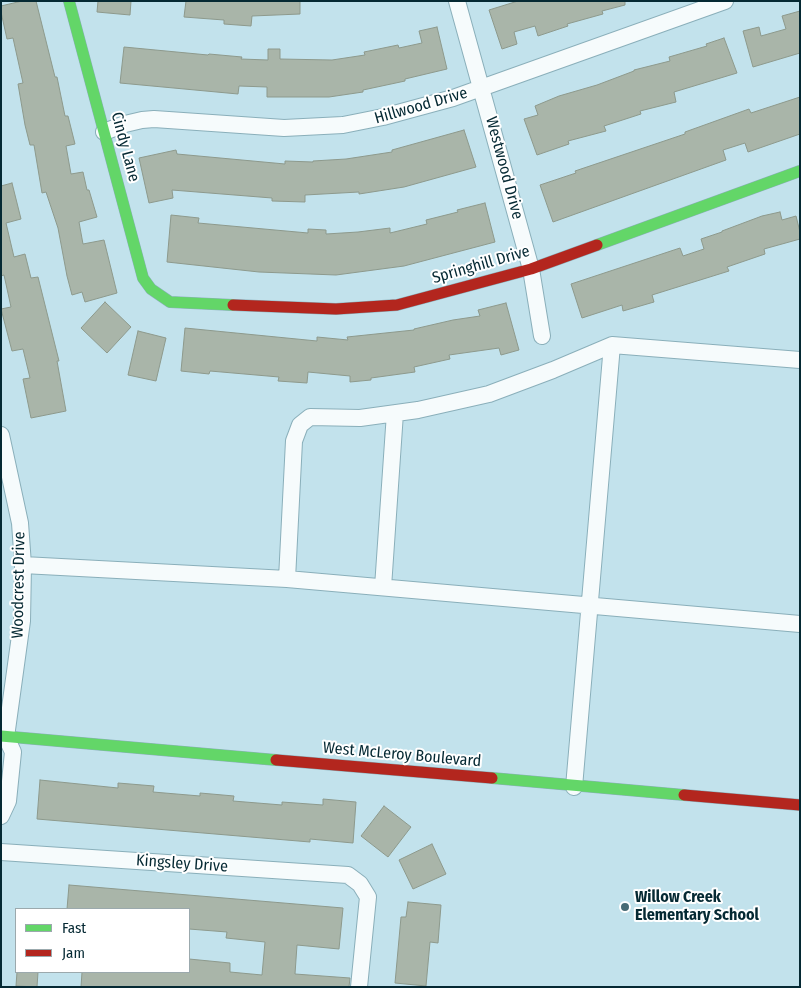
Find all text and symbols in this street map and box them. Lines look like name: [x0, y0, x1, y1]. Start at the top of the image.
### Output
street label: Hillwood Drive: [372, 84, 470, 128]
street label: Cindy Lane: [107, 110, 143, 184]
street label: Westwood Drive: [481, 115, 527, 221]
street label: Springhill Drive: [430, 242, 532, 288]
street label: Woodcrest Drive: [8, 531, 30, 639]
street label: West McLeroy Boulevard: [322, 739, 482, 771]
street label: Kingsley Drive: [135, 851, 229, 877]
place label: Willow Creek Elementary School: [635, 888, 759, 926]
marker: Willow Creek Elementary School: [619, 901, 631, 913]
legend: [15, 908, 190, 973]
text: Fast: [62, 919, 86, 937]
text: Jam: [62, 944, 85, 962]

